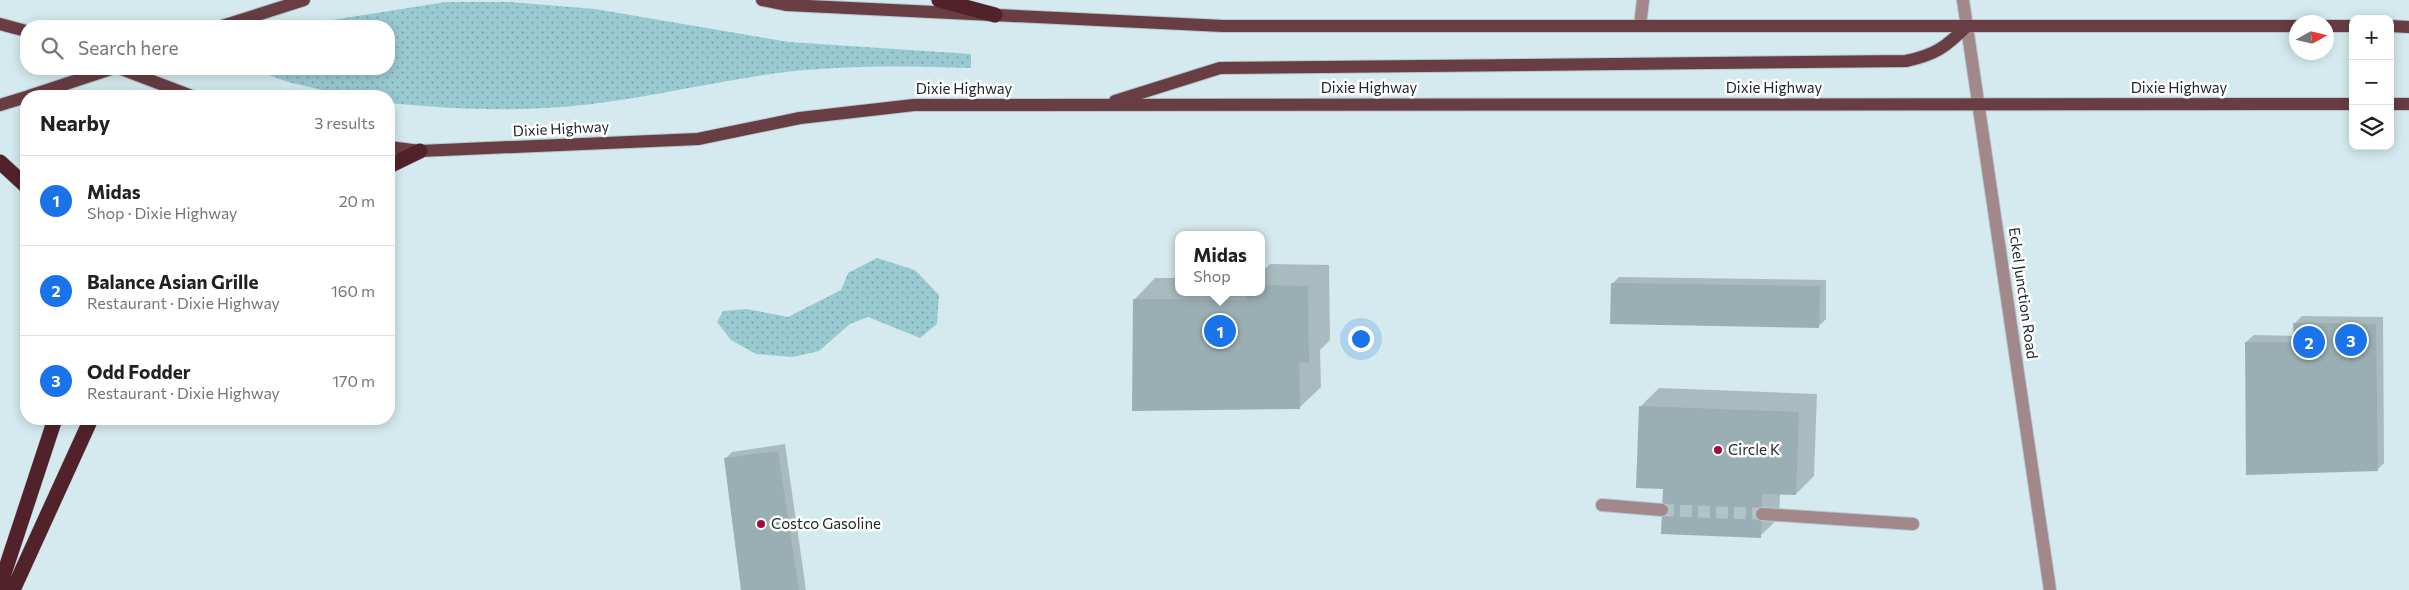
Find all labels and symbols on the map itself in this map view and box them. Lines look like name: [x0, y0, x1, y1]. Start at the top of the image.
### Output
north arrow: [2289, 15, 2334, 60]
street label: Dixie Highway: [1321, 78, 1417, 96]
street label: Dixie Highway: [1726, 78, 1822, 96]
street label: Dixie Highway: [2131, 78, 2227, 96]
street label: Dixie Highway: [916, 79, 1012, 97]
street label: Dixie Highway: [512, 116, 610, 140]
street label: Eckel Junction Road: [2006, 226, 2042, 360]
pin: 1: [1204, 312, 1236, 350]
pin: 3: [2335, 321, 2367, 359]
pin: 2: [2293, 323, 2325, 361]
your location: [1348, 326, 1374, 352]
place label: Circle K: [1728, 440, 1780, 458]
marker: Circle K: [1712, 444, 1724, 456]
place label: Costco Gasoline: [771, 514, 881, 532]
marker: Costco Gasoline: [755, 518, 767, 530]

